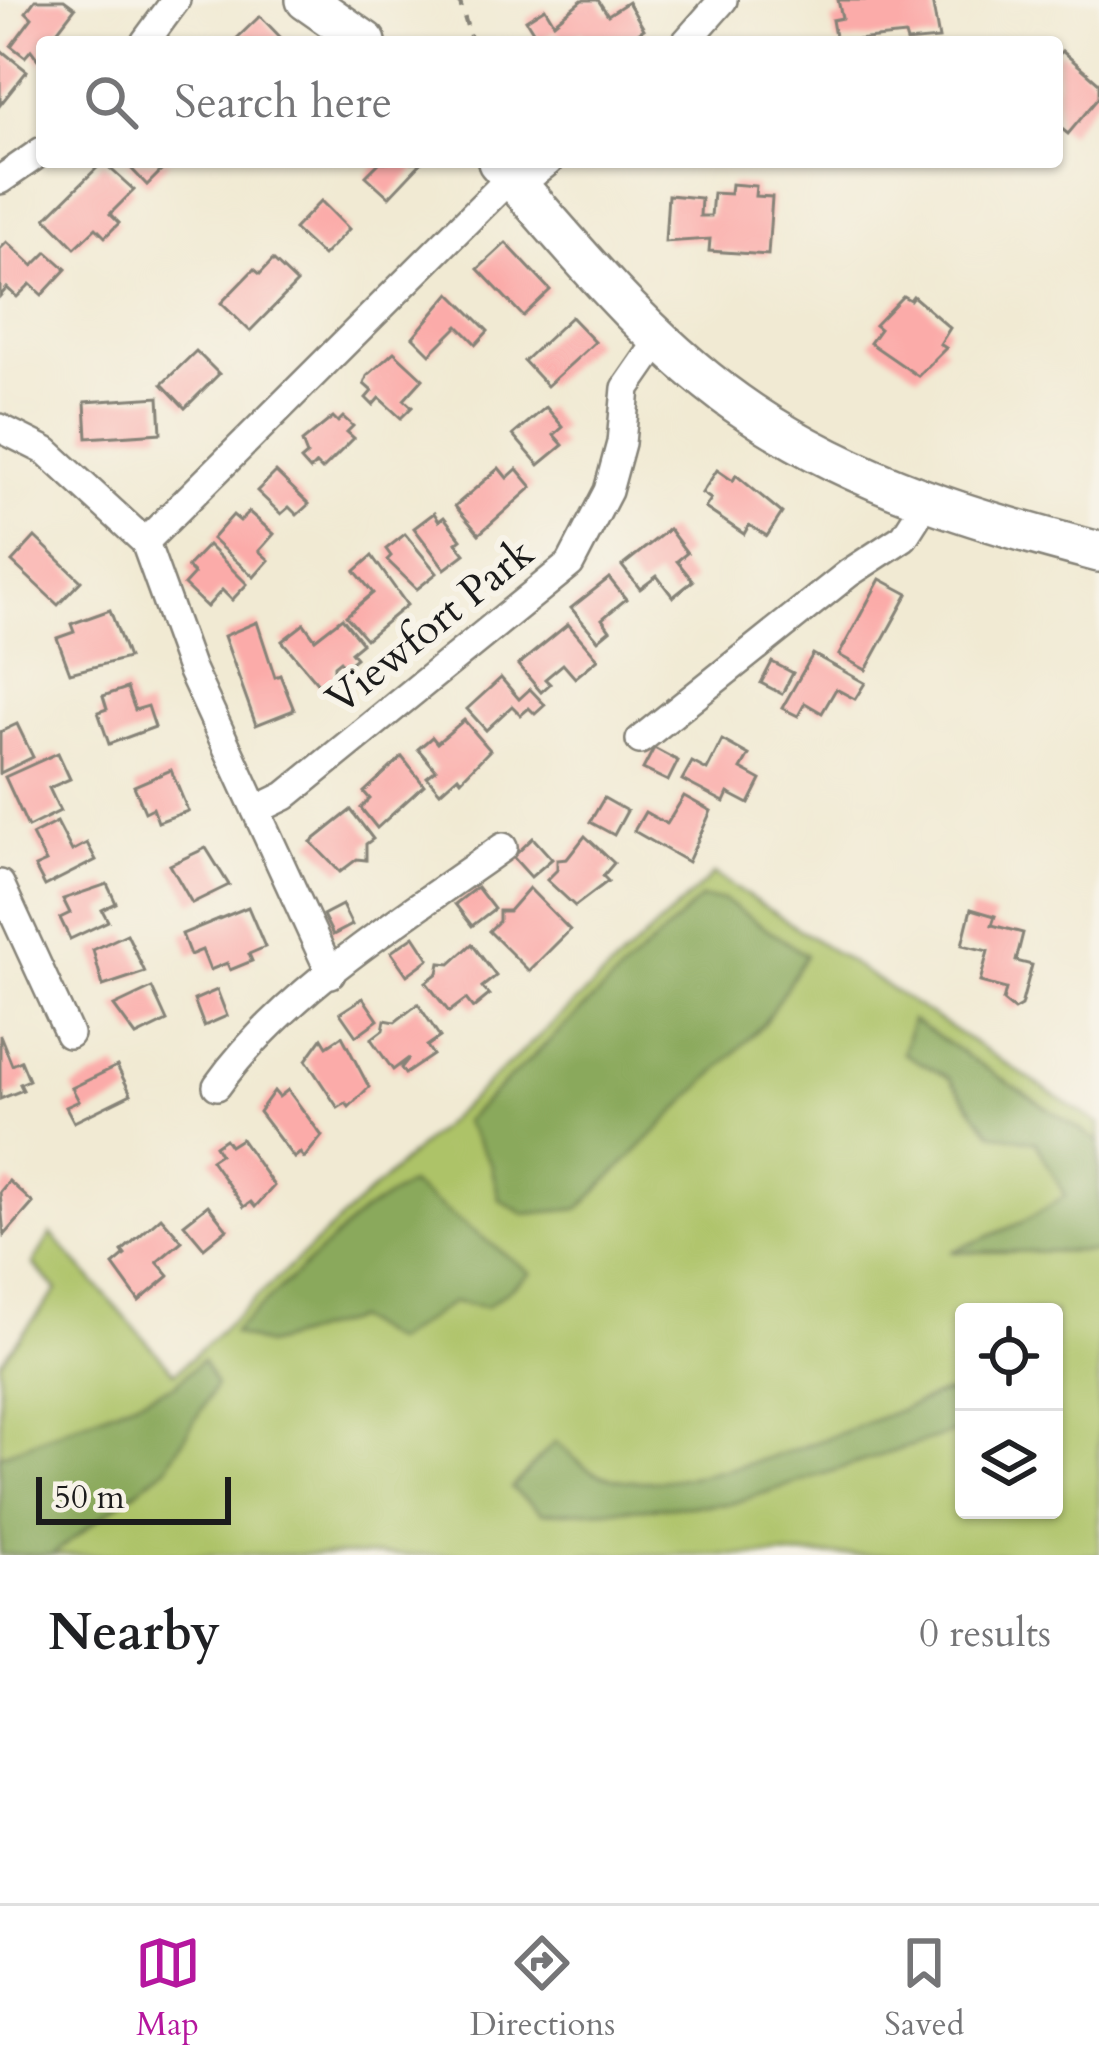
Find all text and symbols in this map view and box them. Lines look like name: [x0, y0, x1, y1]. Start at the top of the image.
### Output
search box: [36, 36, 1063, 168]
icon: search: [78, 69, 144, 135]
text: Search here: [174, 72, 392, 133]
street label: Viewfort Park: [314, 525, 546, 727]
map controls: [955, 1303, 1063, 1519]
button: locate: [955, 1303, 1063, 1411]
button: layers: [955, 1411, 1063, 1519]
scale bar: [36, 1471, 231, 1524]
text: 50 m: [54, 1475, 125, 1520]
text: Nearby: [48, 1598, 220, 1668]
text: 0 results: [919, 1607, 1051, 1660]
tab: Map: [135, 1930, 201, 2047]
tab: Directions: [470, 1930, 615, 2047]
tab: Saved: [884, 1930, 964, 2047]

